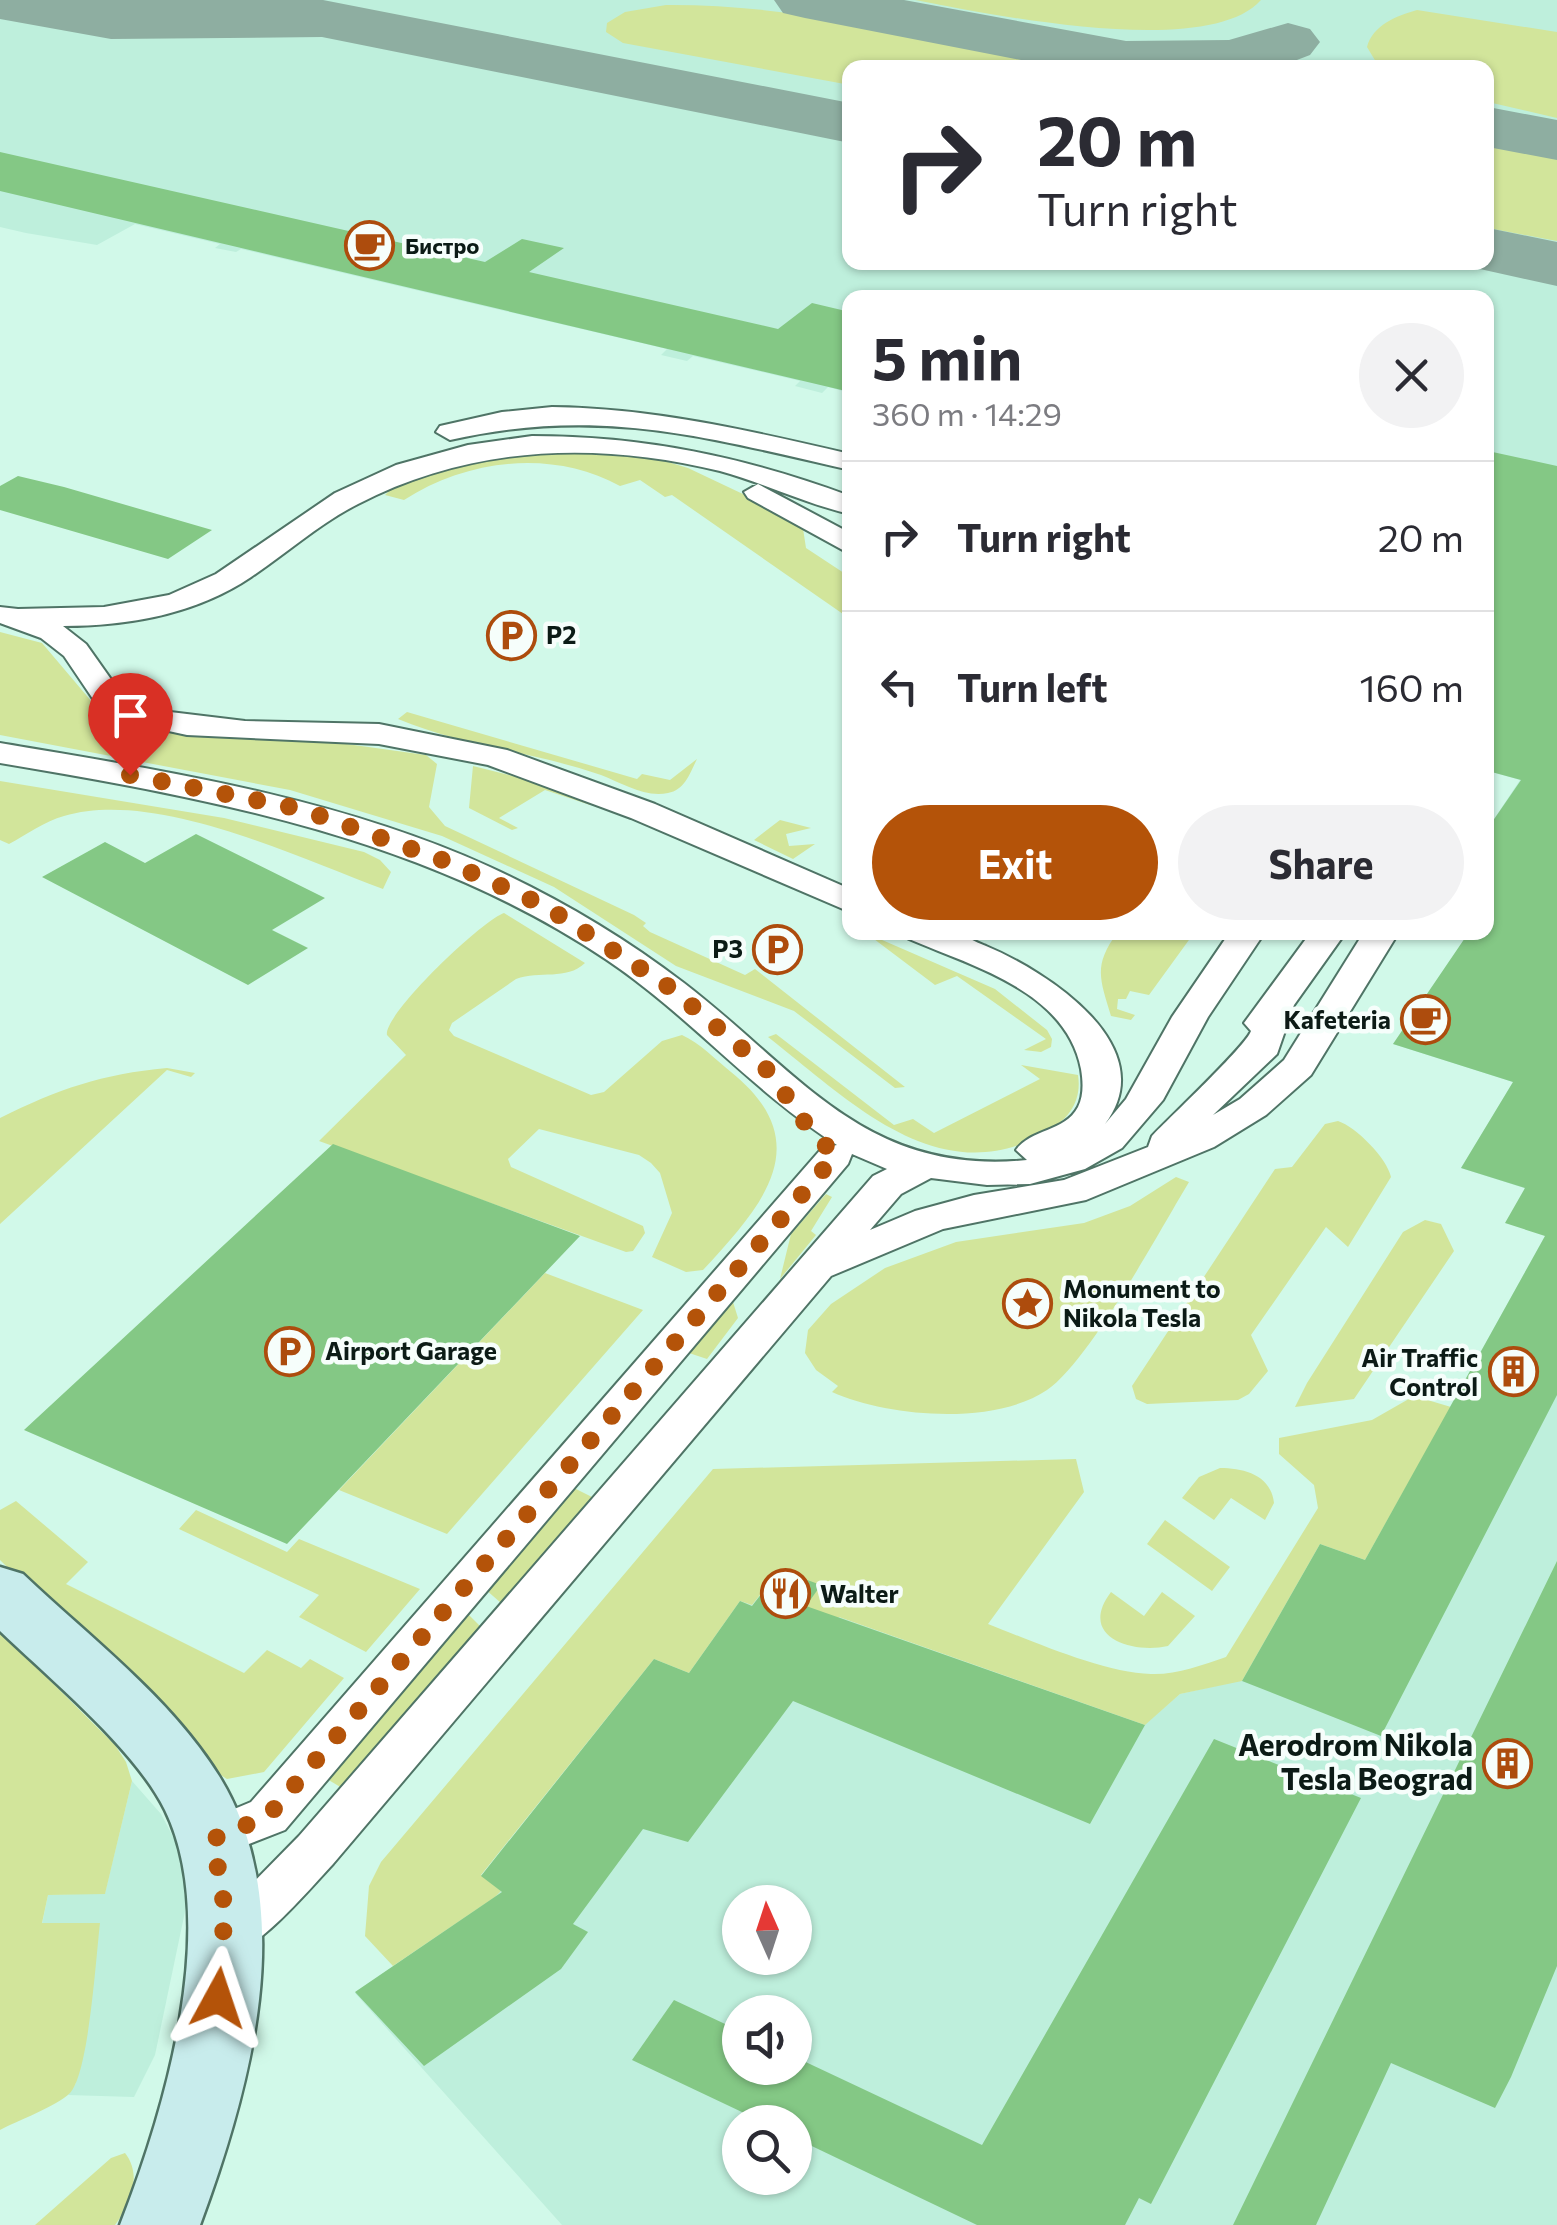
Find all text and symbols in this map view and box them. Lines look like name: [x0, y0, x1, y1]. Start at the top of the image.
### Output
text: 20 m: [1037, 95, 1197, 180]
icon: right: [872, 100, 1002, 230]
text: Turn right: [1037, 180, 1238, 235]
cafe icon: Бистро: [344, 220, 396, 272]
place label: Бистро: [405, 232, 479, 259]
text: 5 min: [872, 319, 1022, 392]
button: close: [1359, 323, 1464, 428]
text: 360 m · 14:29: [872, 393, 1062, 433]
icon: right: [872, 509, 927, 564]
text: Turn right: [957, 513, 1131, 560]
text: 20 m: [1378, 513, 1464, 560]
parking icon: P2: [485, 609, 537, 661]
place label: P2: [546, 619, 576, 649]
icon: left: [872, 659, 927, 714]
text: Turn left: [957, 663, 1108, 710]
text: 160 m: [1359, 663, 1464, 710]
pin: [88, 673, 173, 776]
icon: arrive: [103, 688, 158, 743]
button: Exit: [872, 805, 1158, 920]
button: Share: [1178, 805, 1464, 920]
parking icon: P3: [752, 923, 804, 975]
place label: P3: [712, 933, 743, 963]
cafe icon: Kafeteria: [1400, 994, 1452, 1046]
place label: Kafeteria: [1283, 1004, 1391, 1034]
place label: Monument to Nikola Tesla: [1063, 1273, 1221, 1332]
place icon: Monument to Nikola Tesla: [1002, 1277, 1054, 1329]
parking icon: Airport Garage: [264, 1325, 316, 1377]
place label: Airport Garage: [325, 1335, 497, 1365]
place label: Air Traffic Control: [1361, 1342, 1478, 1401]
building icon: Air Traffic Control: [1487, 1346, 1539, 1398]
restaurant icon: Walter: [759, 1568, 811, 1620]
place label: Walter: [820, 1578, 899, 1608]
place label: Aerodrom Nikola Tesla Beograd: [1238, 1725, 1473, 1796]
building icon: Aerodrom Nikola Tesla Beograd: [1482, 1737, 1534, 1789]
north arrow: [722, 1885, 812, 1975]
map controls: [722, 1885, 812, 2195]
position arrow: [166, 1946, 270, 2050]
button: sound: [722, 1995, 812, 2085]
button: search: [722, 2105, 812, 2195]

